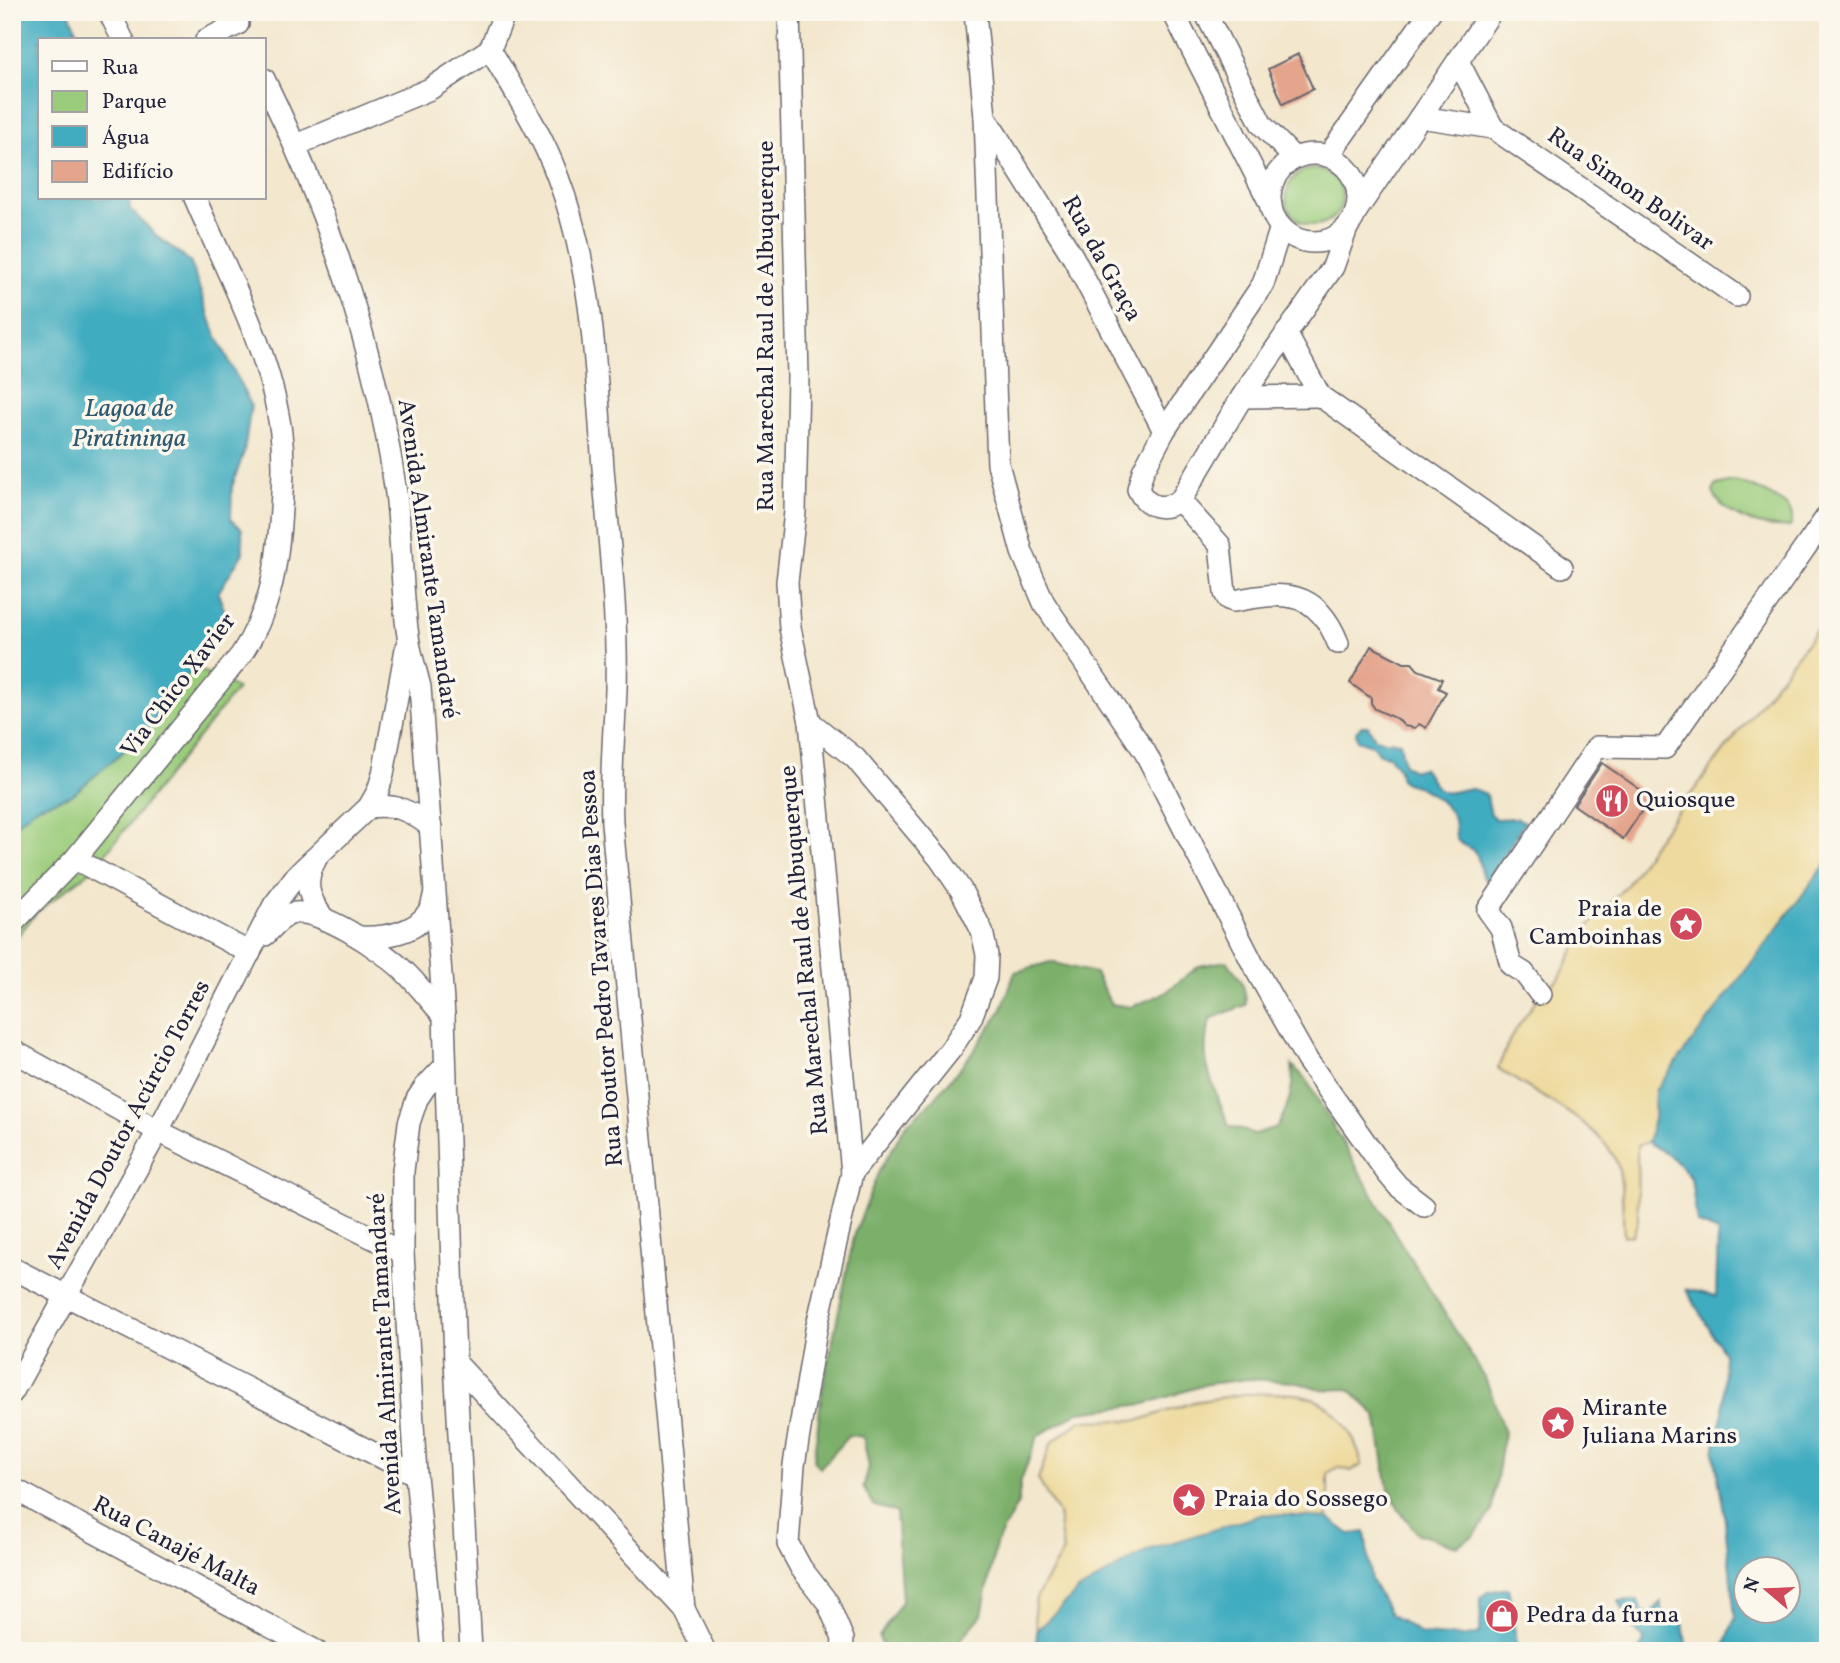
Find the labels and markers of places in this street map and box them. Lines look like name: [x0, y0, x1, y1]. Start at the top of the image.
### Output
restaurant icon: Quiosque: [1593, 782, 1631, 820]
place label: Quiosque: [1636, 784, 1735, 818]
place label: Praia de Camboinhas: [1529, 893, 1662, 955]
place icon: Praia de Camboinhas: [1667, 905, 1705, 943]
place label: Mirante Juliana Marins: [1582, 1392, 1737, 1454]
place icon: Mirante Juliana Marins: [1539, 1404, 1577, 1442]
place icon: Praia do Sossego: [1170, 1481, 1208, 1519]
place label: Praia do Sossego: [1214, 1483, 1388, 1517]
shop icon: Pedra da furna: [1483, 1597, 1521, 1635]
place label: Pedra da furna: [1526, 1599, 1680, 1633]

